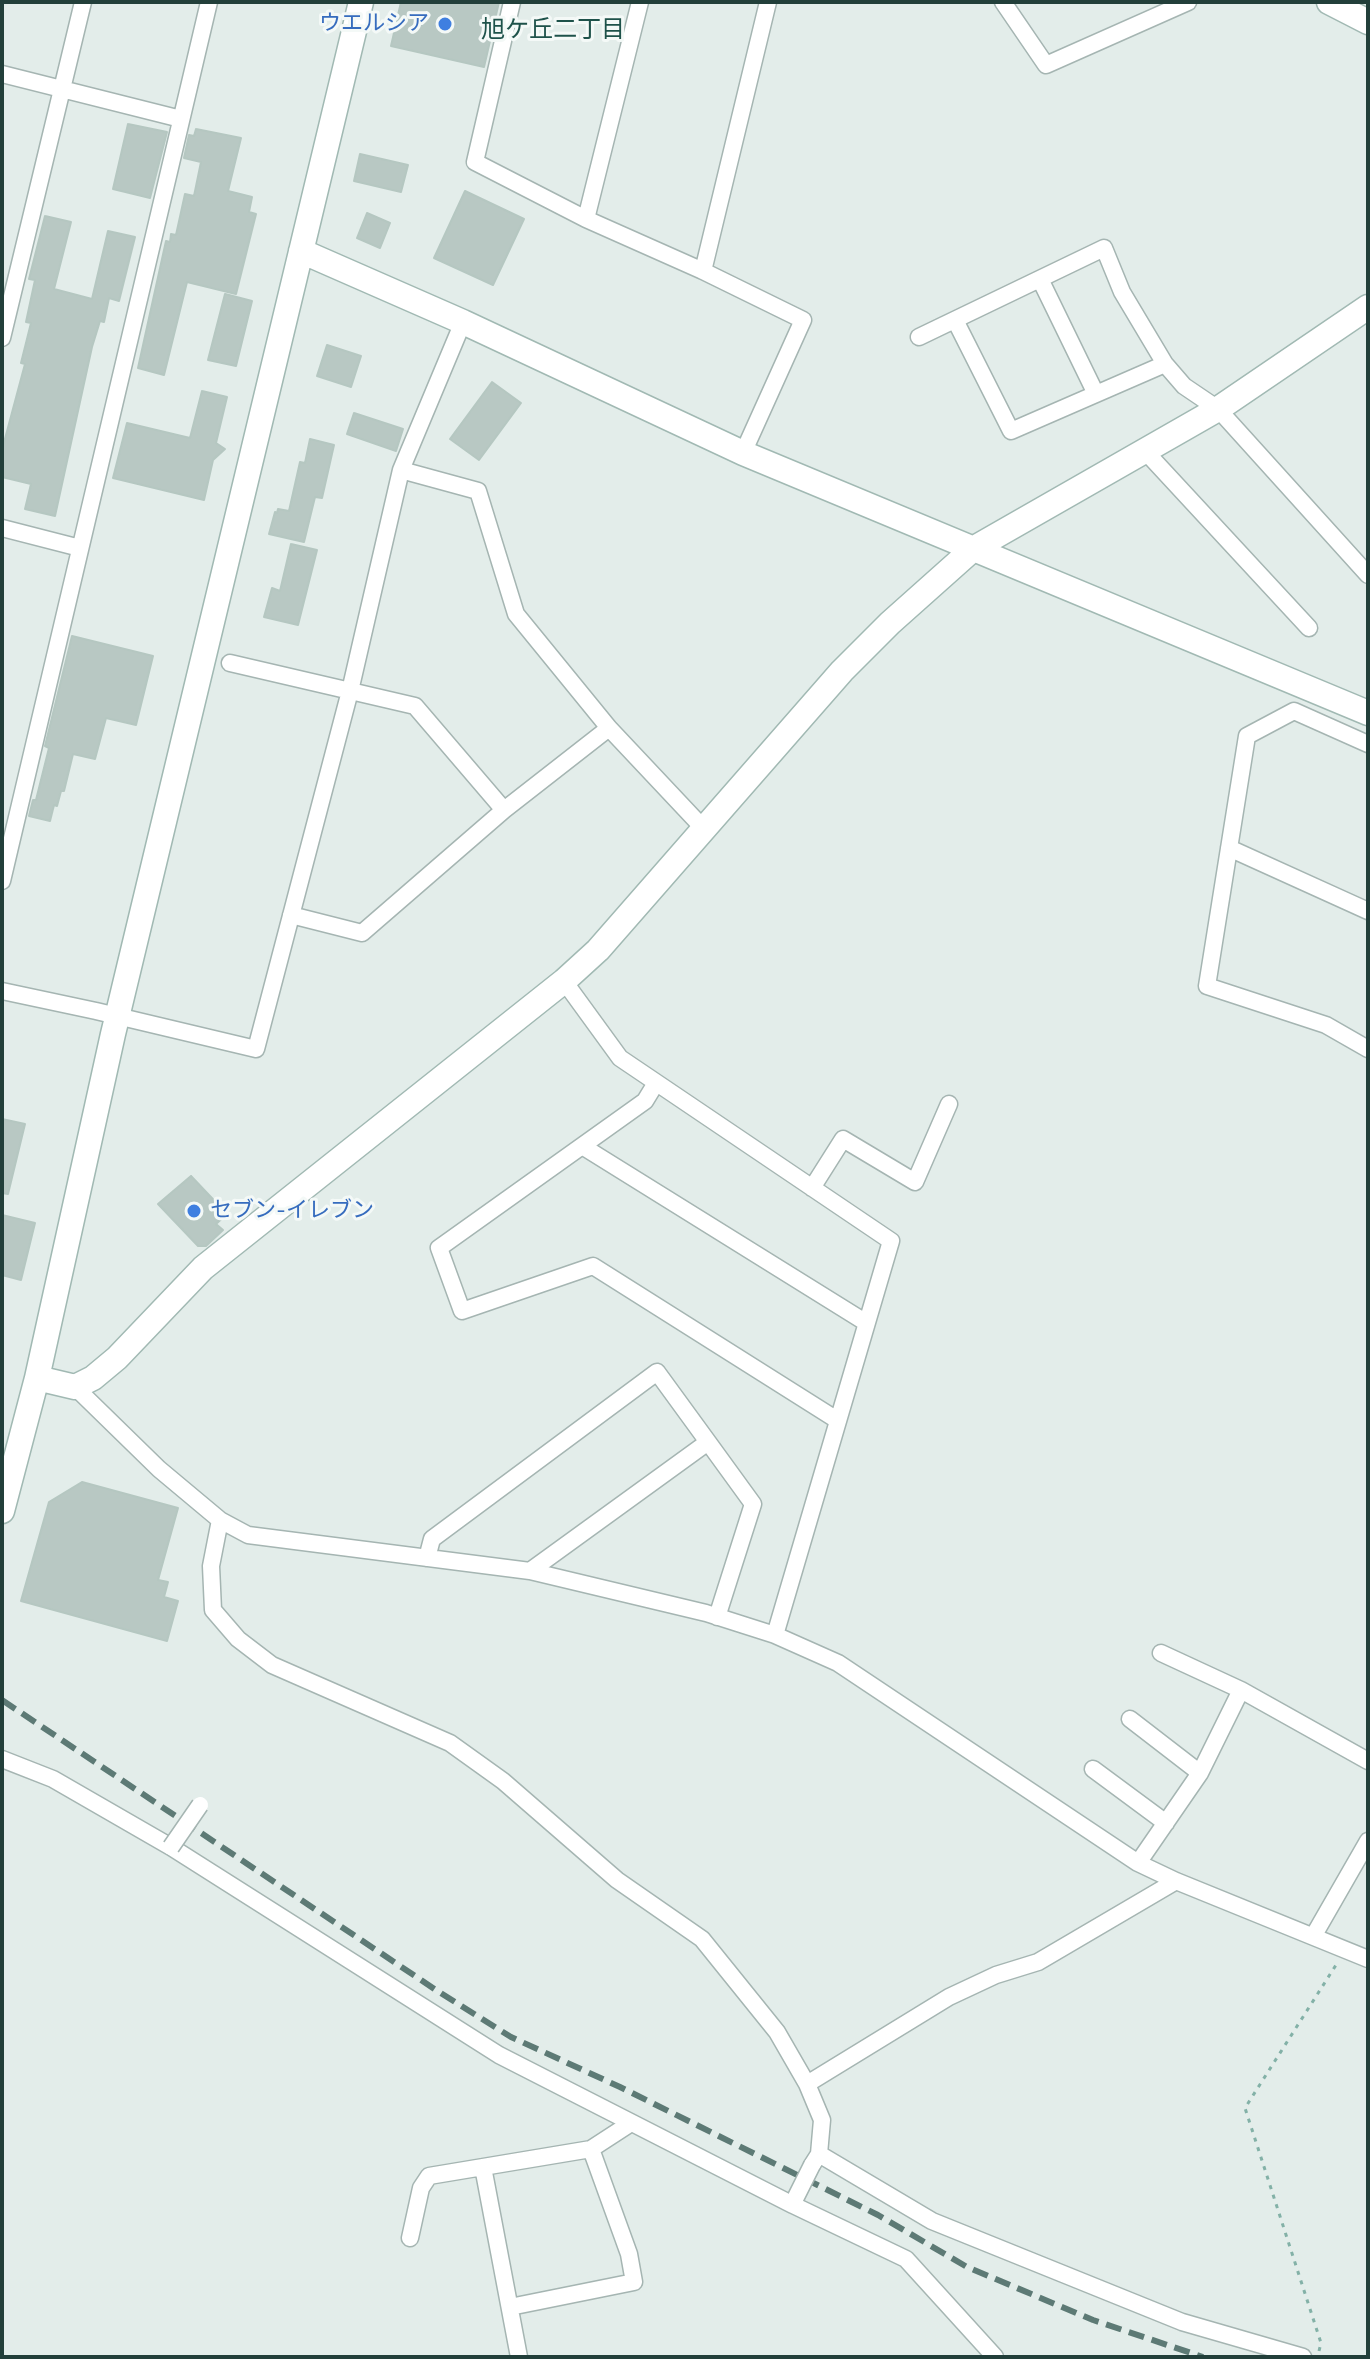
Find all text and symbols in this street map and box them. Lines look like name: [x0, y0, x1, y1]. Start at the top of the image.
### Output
place label: ウエルシア: [319, 11, 429, 37]
marker: ウエルシア: [436, 15, 454, 33]
district label: 旭ケ丘二丁目: [481, 16, 625, 44]
place label: セブン-イレブン: [210, 1198, 374, 1224]
marker: セブン-イレブン: [185, 1202, 203, 1220]

